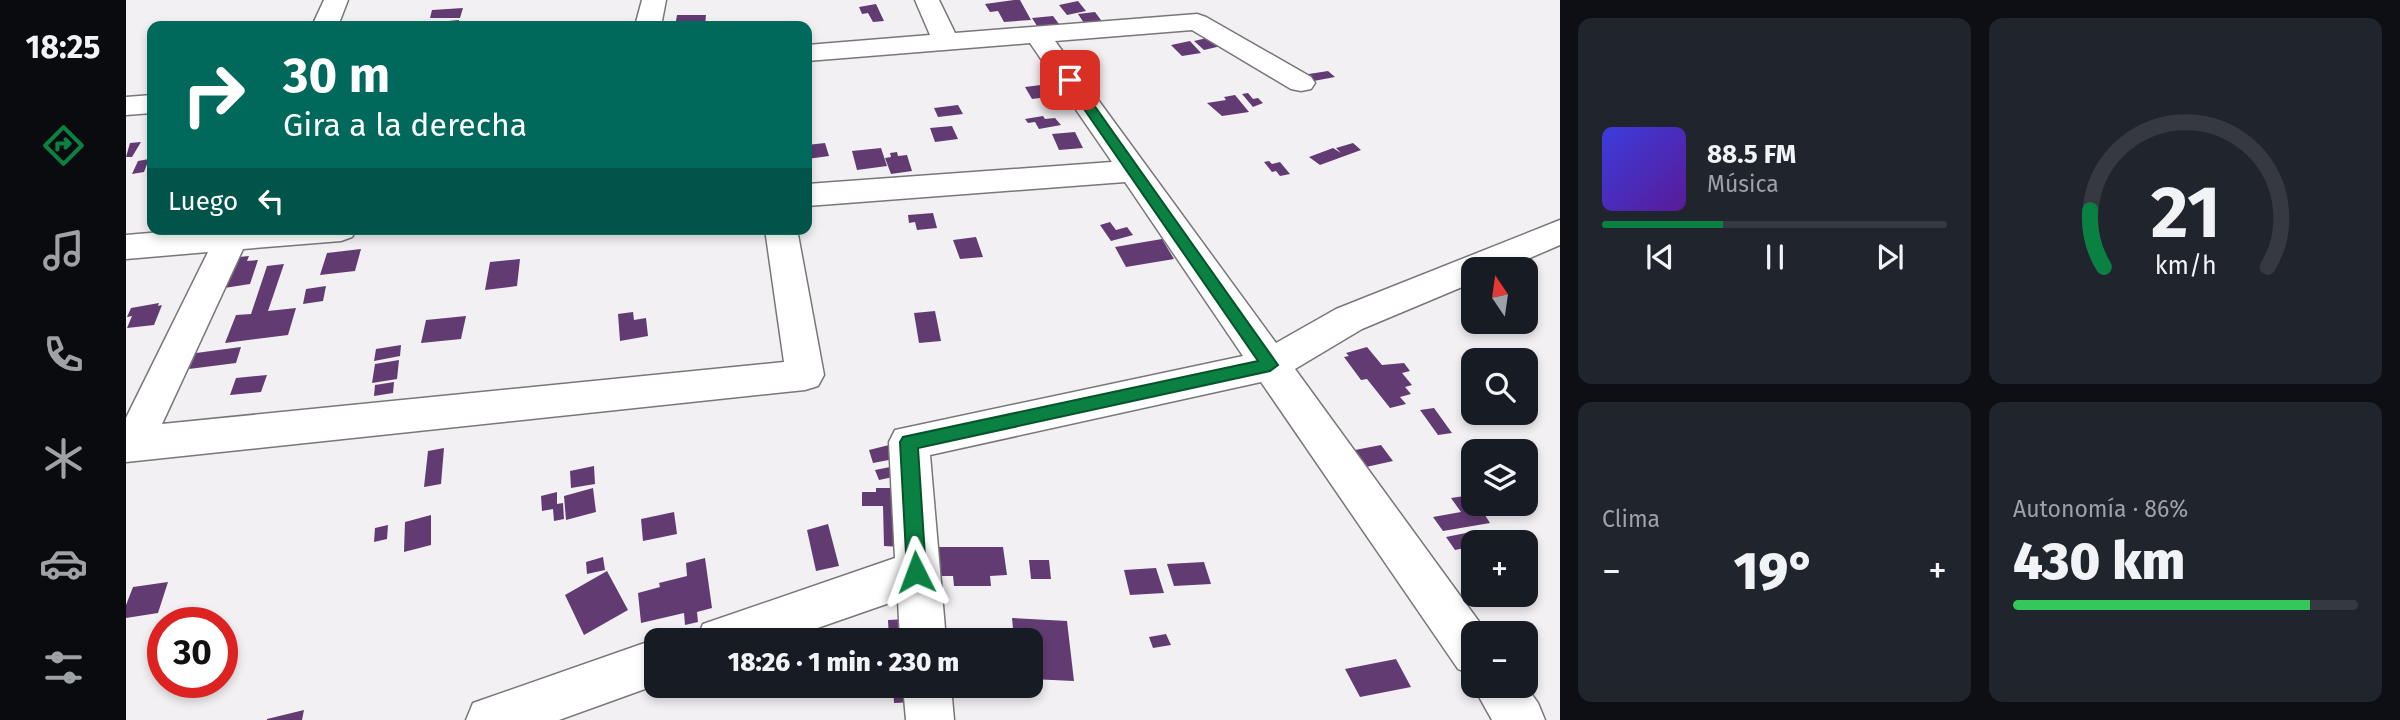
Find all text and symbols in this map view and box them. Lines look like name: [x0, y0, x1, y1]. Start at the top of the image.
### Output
text: 18:25: [26, 28, 100, 66]
text: 30 m: [283, 46, 390, 105]
icon: right: [168, 49, 259, 140]
pin: [1040, 50, 1100, 110]
icon: arrive: [1051, 61, 1089, 99]
text: Gira a la derecha: [283, 106, 527, 144]
icon: directions: [39, 121, 88, 170]
text: 88.5 FM: [1707, 139, 1796, 170]
text: Música: [1707, 170, 1779, 198]
text: 21: [2151, 170, 2220, 257]
icon: left: [252, 182, 290, 220]
text: Luego: [168, 186, 238, 217]
icon: music: [39, 226, 88, 275]
icon: previous: [1641, 238, 1679, 276]
icon: pause: [1756, 238, 1794, 276]
icon: next: [1871, 238, 1909, 276]
text: km/h: [2155, 251, 2216, 281]
north arrow: [1461, 257, 1538, 334]
map controls: [1461, 257, 1538, 698]
icon: phone: [39, 330, 88, 379]
button: search: [1461, 348, 1538, 425]
icon: climate: [39, 434, 88, 483]
button: layers: [1461, 439, 1538, 516]
text: Autonomía · 86%: [2013, 495, 2188, 523]
text: Clima: [1602, 505, 1660, 533]
button: +: [1461, 530, 1538, 607]
text: 430 km: [2013, 530, 2185, 593]
position arrow: [879, 535, 953, 609]
icon: car: [39, 539, 88, 588]
text: 19°: [1734, 540, 1815, 603]
text: −: [1602, 548, 1621, 594]
text: +: [1928, 548, 1947, 594]
speed limit sign: 30: [147, 607, 238, 698]
button: −: [1461, 621, 1538, 698]
icon: filters: [39, 643, 88, 692]
text: 18:26 · 1 min · 230 m: [728, 647, 959, 678]

